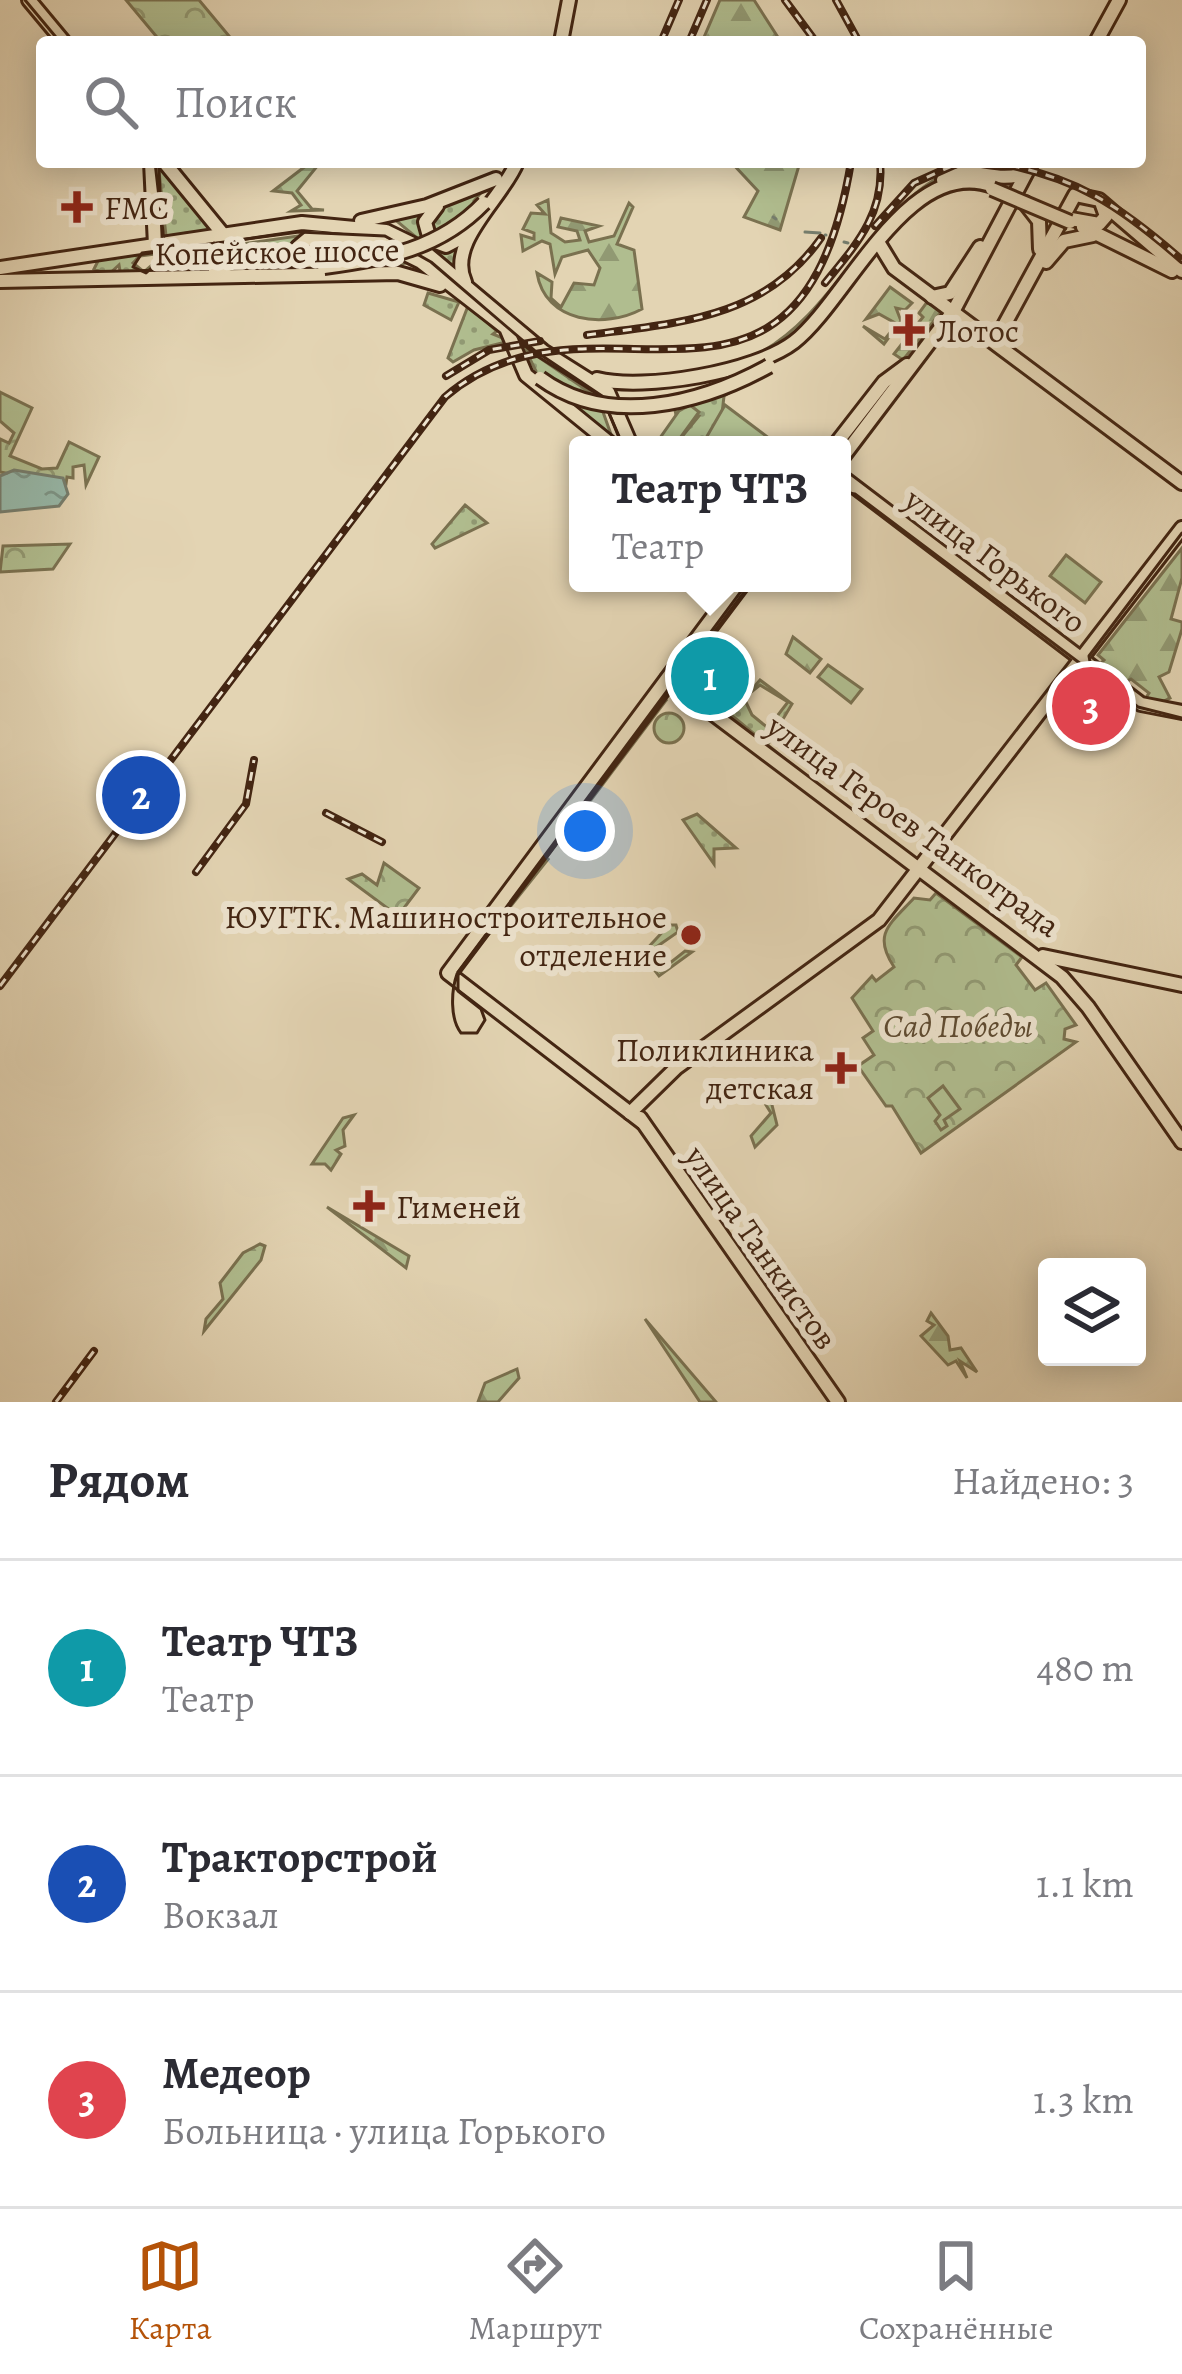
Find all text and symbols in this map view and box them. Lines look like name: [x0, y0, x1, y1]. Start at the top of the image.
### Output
search box: [36, 36, 1146, 168]
icon: search: [78, 69, 144, 135]
text: Поиск: [174, 71, 297, 133]
place label: FMC: [104, 185, 169, 230]
marker: FMC: [61, 191, 93, 223]
street label: Копейское шоссе: [154, 227, 400, 276]
place label: Лотос: [936, 308, 1019, 353]
marker: Лотос: [893, 314, 925, 346]
popup: [569, 436, 851, 592]
text: Театр ЧТЗ: [612, 457, 808, 519]
street label: улица Горького: [895, 477, 1096, 644]
text: Театр: [612, 519, 704, 572]
pin: 1: [671, 631, 749, 721]
pin: 3: [1052, 661, 1130, 751]
street label: улица Героев Танкограда: [757, 703, 1070, 948]
pin: 2: [102, 750, 180, 840]
your location: [555, 801, 615, 861]
place label: ЮУГТК. Машиностроительное отделение: [224, 894, 667, 977]
marker: ЮУГТК. Машиностроительное отделение: [678, 922, 704, 948]
park label: Сад Победы: [883, 1003, 1033, 1048]
place label: Поликлиника детская: [616, 1027, 815, 1110]
marker: Поликлиника детская: [825, 1052, 857, 1084]
street label: улица Танкистов: [674, 1136, 849, 1358]
place label: Гименей: [396, 1184, 521, 1229]
marker: Гименей: [353, 1190, 385, 1222]
map controls: [1038, 1258, 1146, 1366]
button: layers: [1038, 1258, 1146, 1366]
text: Рядом: [48, 1445, 190, 1515]
text: Найдено: 3: [952, 1454, 1134, 1507]
text: Театр ЧТЗ: [162, 1610, 358, 1672]
text: 1: [80, 1641, 94, 1694]
text: 480 m: [1036, 1641, 1134, 1694]
text: Театр: [162, 1672, 255, 1725]
text: Тракторстрой: [162, 1826, 438, 1888]
text: 2: [78, 1857, 96, 1910]
text: 1.1 km: [1036, 1857, 1134, 1910]
text: Вокзал: [162, 1888, 279, 1941]
text: Медеор: [162, 2042, 311, 2104]
text: 3: [79, 2073, 95, 2126]
text: 1.3 km: [1033, 2073, 1134, 2126]
text: Больница · улица Горького: [162, 2104, 606, 2157]
tab: Карта: [128, 2233, 212, 2350]
tab: Маршрут: [468, 2233, 602, 2350]
tab: Сохранённые: [859, 2233, 1054, 2350]

